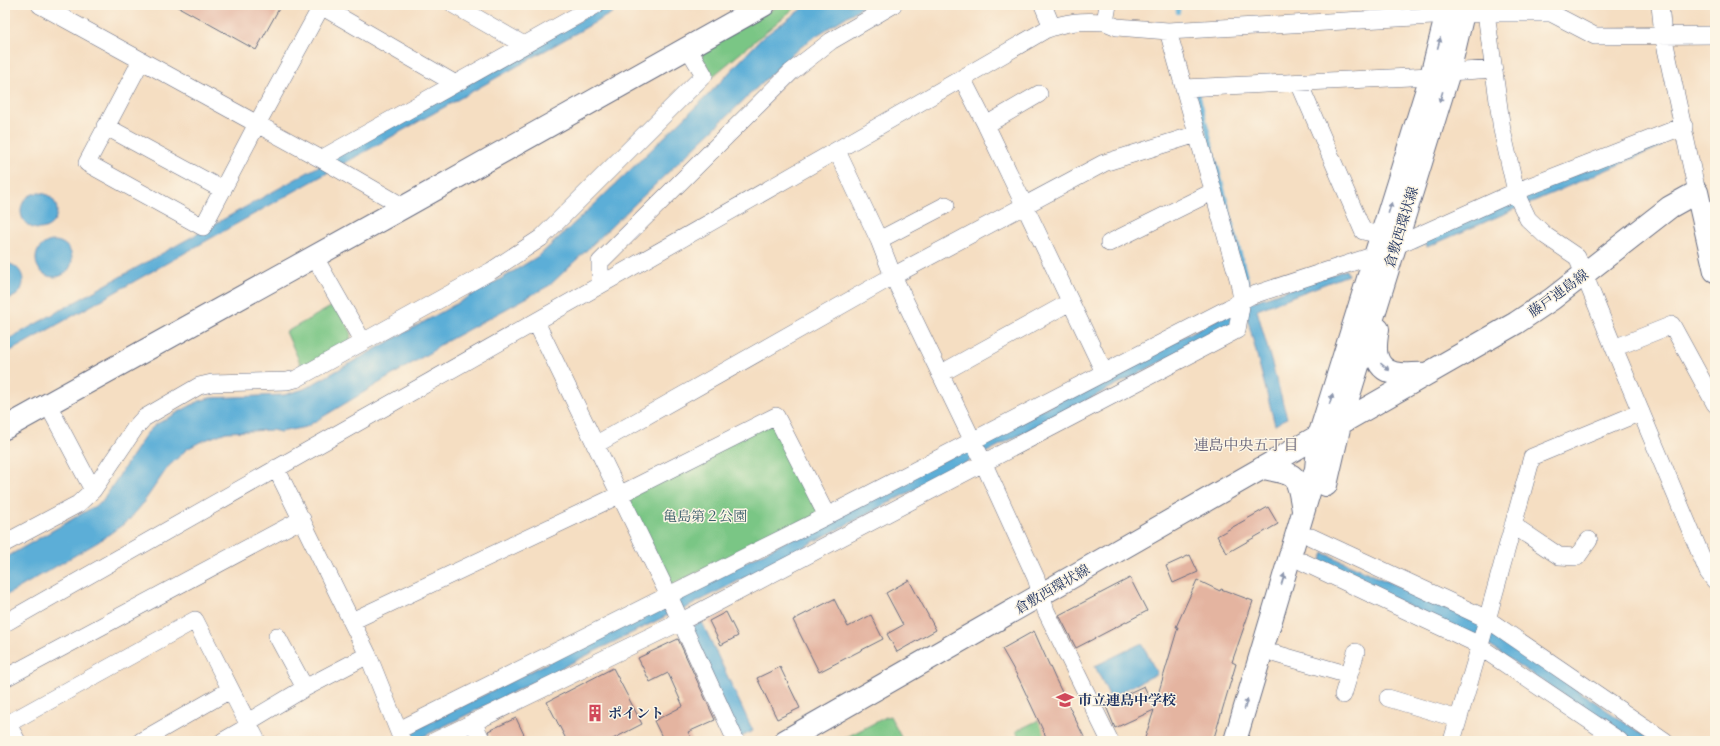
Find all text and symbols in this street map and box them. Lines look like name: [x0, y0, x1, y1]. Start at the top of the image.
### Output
one-way arrow: [1436, 37, 1442, 49]
one-way arrow: [1438, 91, 1444, 103]
street label: 倉敷西環状線: [1381, 184, 1423, 270]
one-way arrow: [1387, 201, 1393, 213]
street label: 藤戸連島線: [1525, 266, 1592, 322]
one-way arrow: [1379, 362, 1390, 371]
one-way arrow: [1328, 392, 1334, 404]
district label: 連島中央五丁目: [1193, 436, 1299, 455]
park label: 亀島第２公園: [663, 508, 747, 526]
street label: 倉敷西環状線: [1012, 561, 1093, 619]
one-way arrow: [1280, 573, 1286, 585]
school or university icon: 市立連島中学校: [1055, 690, 1075, 710]
place label: 市立連島中学校: [1078, 692, 1176, 710]
one-way arrow: [1243, 697, 1249, 709]
building icon: ポイント: [585, 703, 605, 723]
place label: ポイント: [608, 705, 664, 723]

